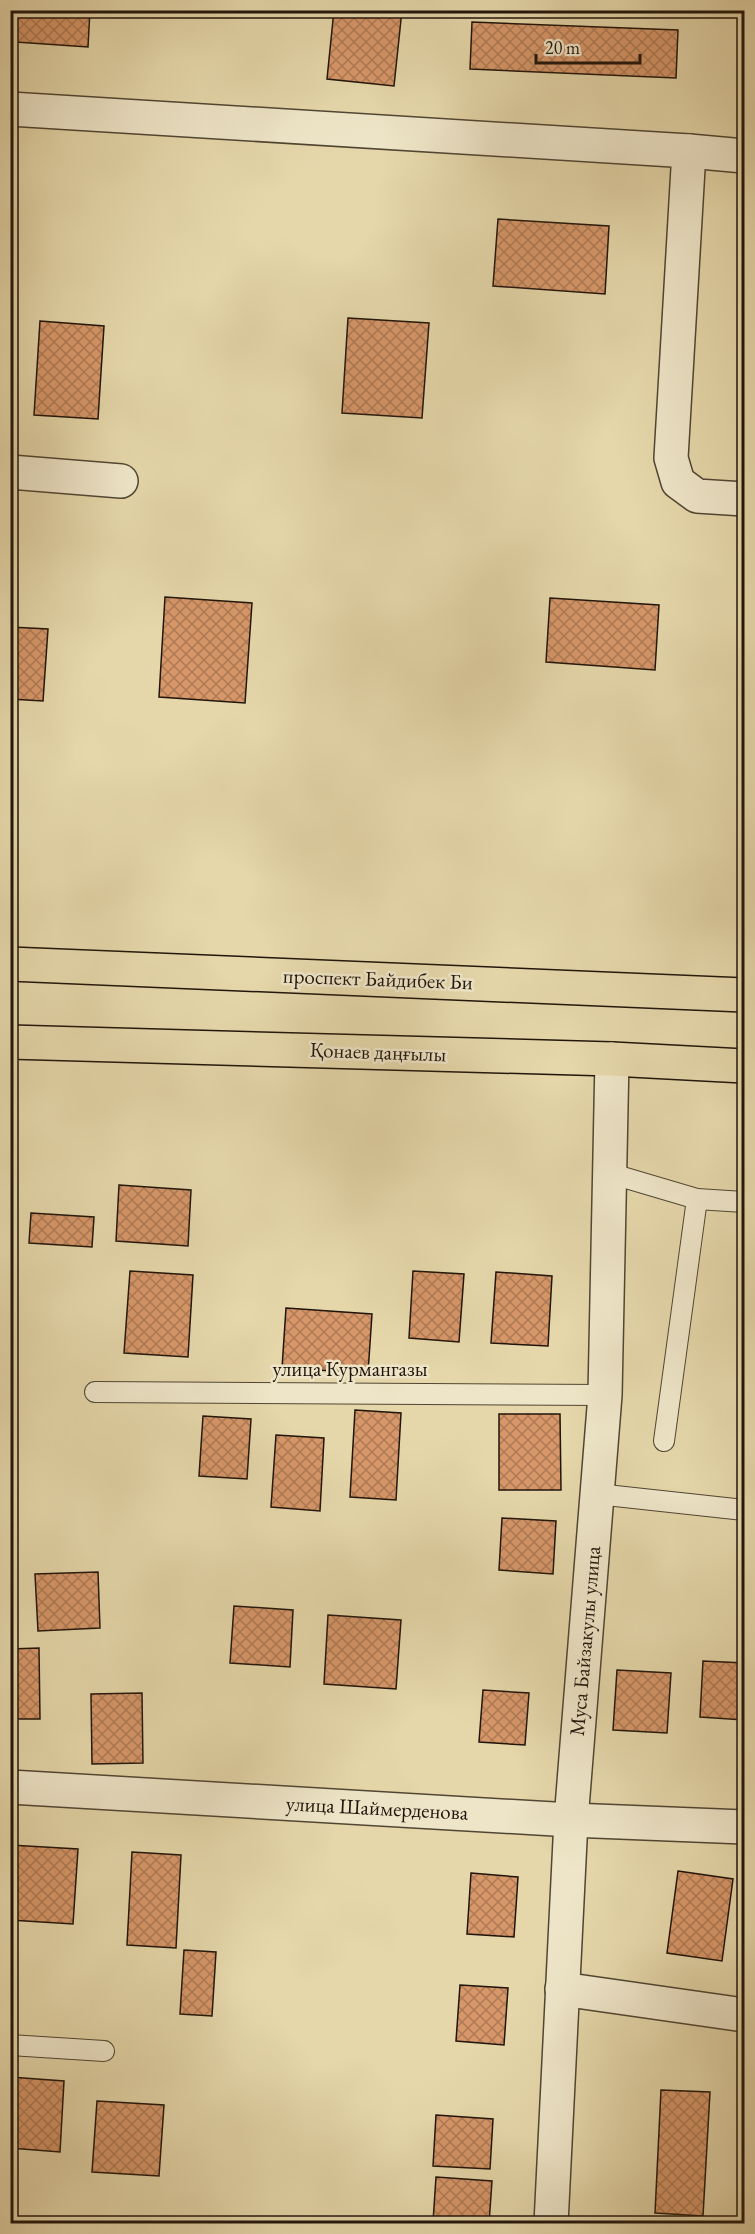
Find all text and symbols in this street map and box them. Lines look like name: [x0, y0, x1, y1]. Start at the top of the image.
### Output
scale bar: [536, 27, 640, 65]
text: 20 m: [545, 36, 580, 59]
street label: проспект Байдибек Би: [283, 962, 473, 995]
street label: Қонаев даңғылы: [309, 1036, 447, 1067]
street label: улица Курмангазы: [272, 1355, 428, 1382]
street label: Муса Байзакулы улица: [563, 1544, 606, 1737]
street label: улица Шаймерденова: [285, 1789, 469, 1826]

